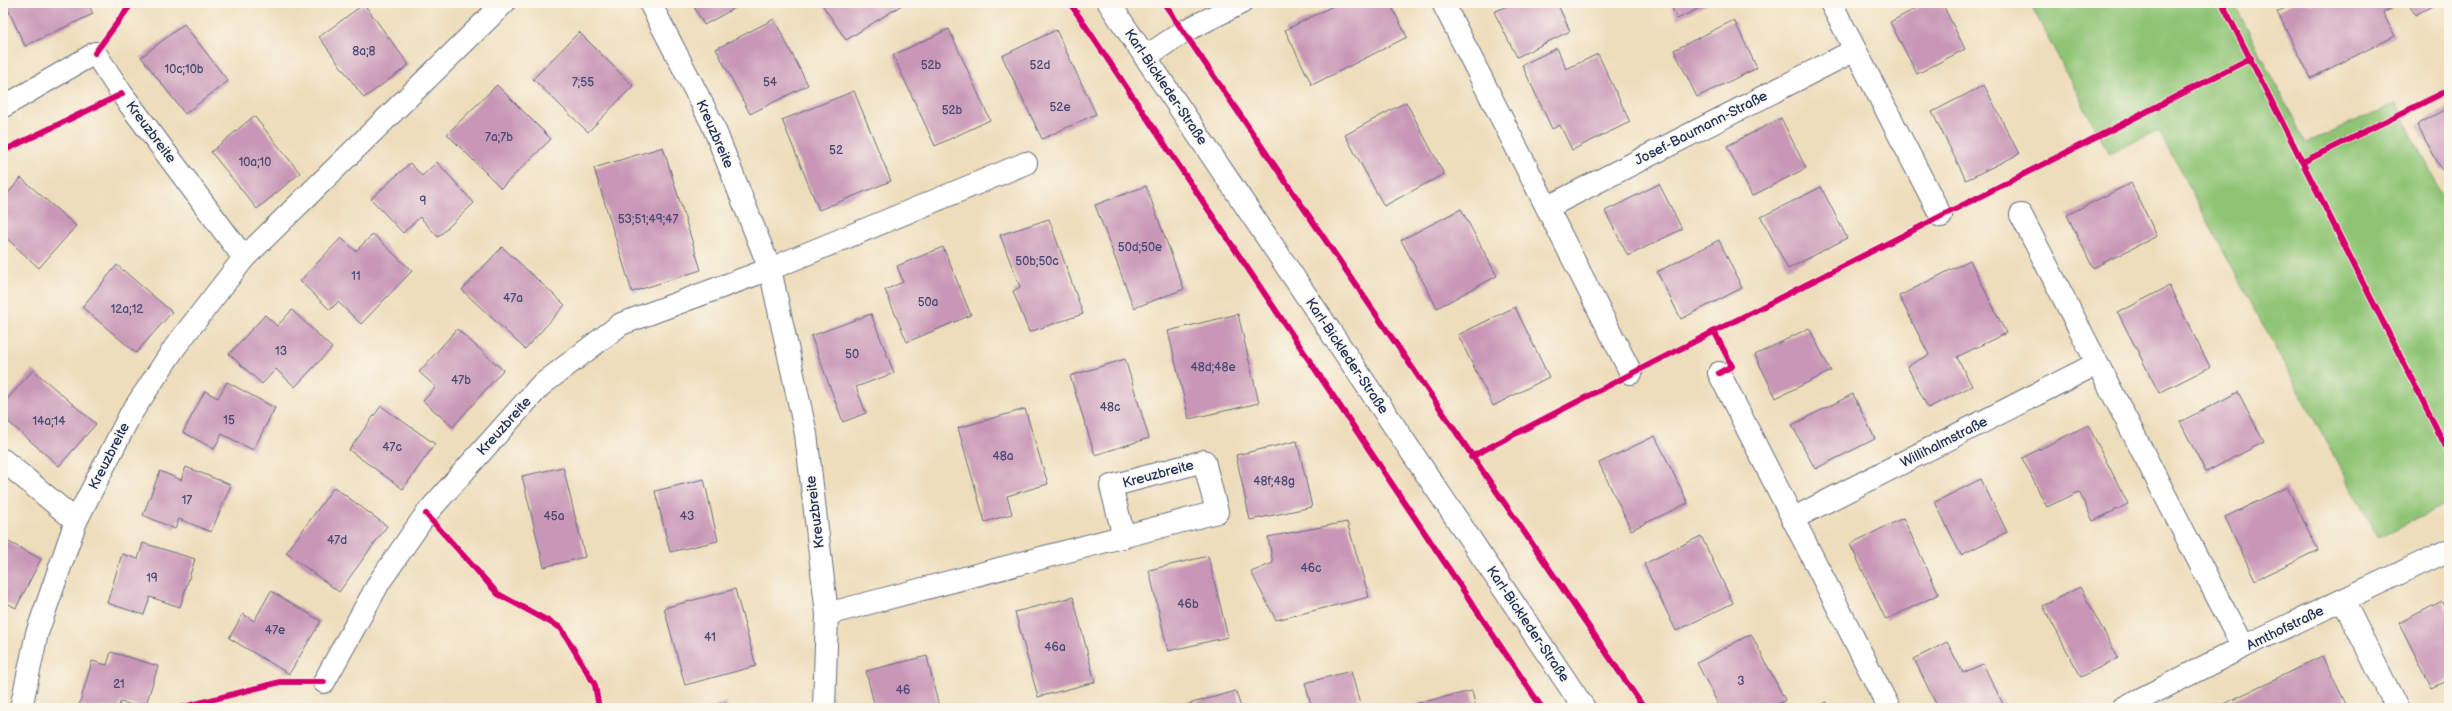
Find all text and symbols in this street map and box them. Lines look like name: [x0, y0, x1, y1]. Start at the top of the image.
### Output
street label: Karl-Bickleder-Straße: [1121, 26, 1211, 148]
house number: 8a;8: [352, 44, 376, 59]
house number: 52b: [921, 58, 942, 73]
house number: 52d: [1030, 58, 1051, 73]
house number: 10c;10b: [164, 62, 204, 77]
house number: 7;55: [572, 75, 594, 90]
house number: 54: [763, 75, 778, 90]
street label: Josef-Baumann-Straße: [1632, 87, 1770, 169]
street label: Kreuzbreite: [692, 97, 738, 171]
street label: Kreuzbreite: [122, 98, 180, 166]
house number: 52e: [1049, 100, 1071, 115]
house number: 52b: [942, 103, 963, 118]
house number: 7a;7b: [485, 130, 513, 145]
house number: 52: [829, 143, 843, 158]
house number: 10a;10: [239, 155, 271, 170]
house number: 9: [420, 194, 427, 209]
house number: 53;51;49;47: [618, 212, 678, 227]
house number: 50d;50e: [1118, 240, 1162, 255]
house number: 50b;50c: [1015, 254, 1059, 269]
house number: 11: [351, 269, 361, 284]
house number: 47a: [503, 291, 523, 306]
house number: 50a: [918, 295, 939, 310]
street label: Karl-Bickleder-Straße: [1302, 295, 1392, 417]
house number: 12a;12: [111, 302, 143, 317]
house number: 13: [275, 344, 287, 359]
house number: 50: [845, 347, 859, 362]
house number: 48d;48e: [1190, 360, 1236, 375]
house number: 47b: [451, 373, 471, 388]
street label: Kreuzbreite: [473, 393, 535, 459]
house number: 48c: [1100, 400, 1120, 415]
house number: 15: [223, 413, 235, 428]
street label: Willihalmstraße: [1898, 413, 1990, 471]
house number: 14a;14: [32, 414, 66, 429]
street label: Kreuzbreite: [85, 420, 133, 492]
house number: 47c: [382, 440, 402, 455]
house number: 48a: [992, 449, 1014, 464]
street label: Kreuzbreite: [1121, 456, 1195, 492]
house number: 48f;48g: [1253, 474, 1295, 489]
street label: Kreuzbreite: [802, 475, 828, 549]
house number: 17: [182, 493, 192, 508]
house number: 45a: [544, 509, 565, 524]
house number: 43: [680, 509, 694, 524]
house number: 47d: [327, 533, 347, 548]
house number: 46c: [1300, 561, 1322, 576]
street label: Karl-Bickleder-Straße: [1483, 563, 1573, 685]
house number: 19: [146, 571, 158, 586]
house number: 46b: [1177, 597, 1199, 612]
street label: Amthofstraße: [2243, 602, 2327, 654]
house number: 47e: [265, 623, 285, 638]
house number: 41: [704, 630, 716, 645]
house number: 46a: [1044, 640, 1066, 655]
house number: 3: [1737, 674, 1745, 689]
house number: 21: [113, 677, 125, 692]
house number: 46: [896, 683, 910, 698]

